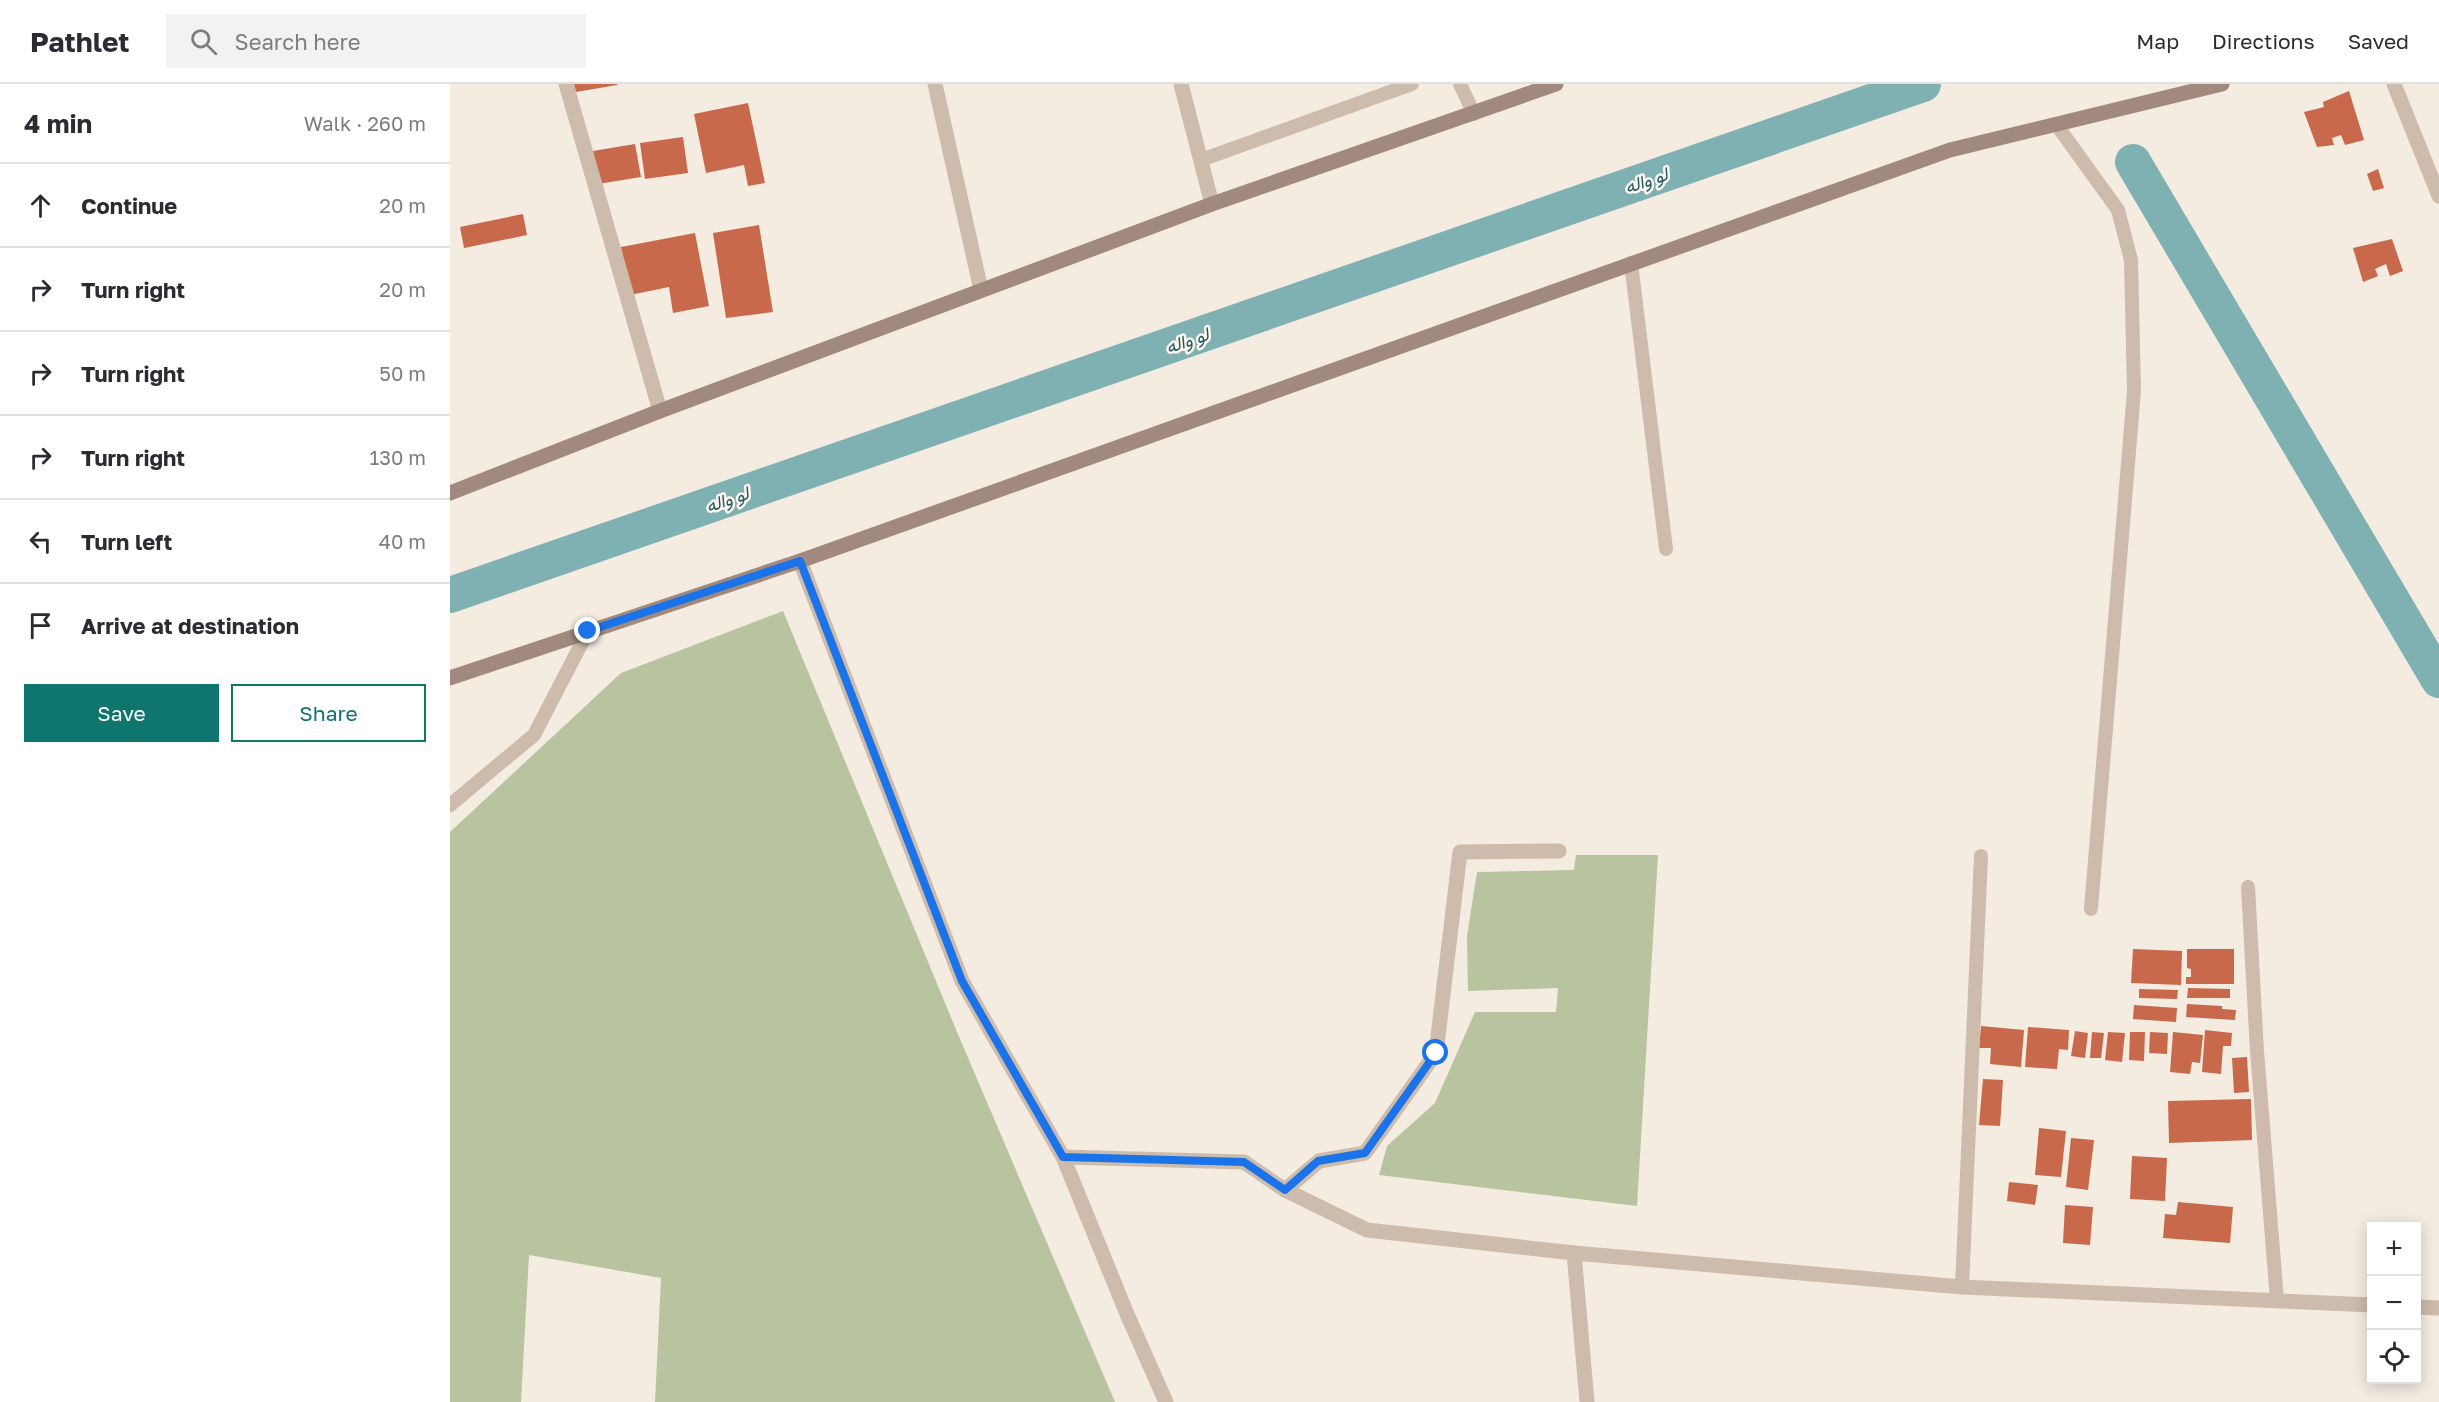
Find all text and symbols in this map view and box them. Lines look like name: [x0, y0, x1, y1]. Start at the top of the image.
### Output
search box: [166, 14, 586, 68]
text: Pathlet: [30, 25, 130, 58]
icon: search: [187, 25, 220, 58]
text: Search here: [235, 28, 361, 55]
text: Map: [2136, 28, 2179, 54]
text: Directions: [2212, 28, 2315, 54]
text: Saved: [2348, 28, 2409, 54]
text: 4 min: [24, 108, 92, 139]
text: Walk · 260 m: [304, 111, 426, 135]
water label: لو واله: [1621, 162, 1673, 199]
icon: ahead: [24, 189, 57, 222]
text: Continue: [81, 192, 177, 219]
text: 20 m: [379, 193, 426, 217]
icon: right: [24, 273, 57, 306]
text: Turn right: [81, 276, 185, 303]
text: 20 m: [379, 277, 426, 301]
water label: لو واله: [1162, 322, 1214, 359]
icon: right: [24, 357, 57, 390]
text: Turn right: [81, 360, 185, 387]
text: 50 m: [379, 361, 426, 385]
icon: right: [24, 441, 57, 474]
text: Turn right: [81, 444, 185, 471]
text: 130 m: [370, 445, 426, 469]
water label: لو واله: [702, 481, 754, 518]
icon: left: [24, 525, 57, 558]
text: Turn left: [81, 528, 172, 555]
text: 40 m: [379, 529, 426, 553]
icon: arrive: [24, 609, 57, 642]
text: Arrive at destination: [81, 612, 299, 639]
route end: [574, 617, 600, 643]
button: Save: [24, 684, 219, 742]
button: Share: [231, 684, 426, 742]
route start: [1422, 1039, 1448, 1065]
map controls: [2367, 1222, 2421, 1384]
button: +: [2367, 1222, 2421, 1276]
button: −: [2367, 1276, 2421, 1330]
button: locate: [2367, 1330, 2421, 1384]

